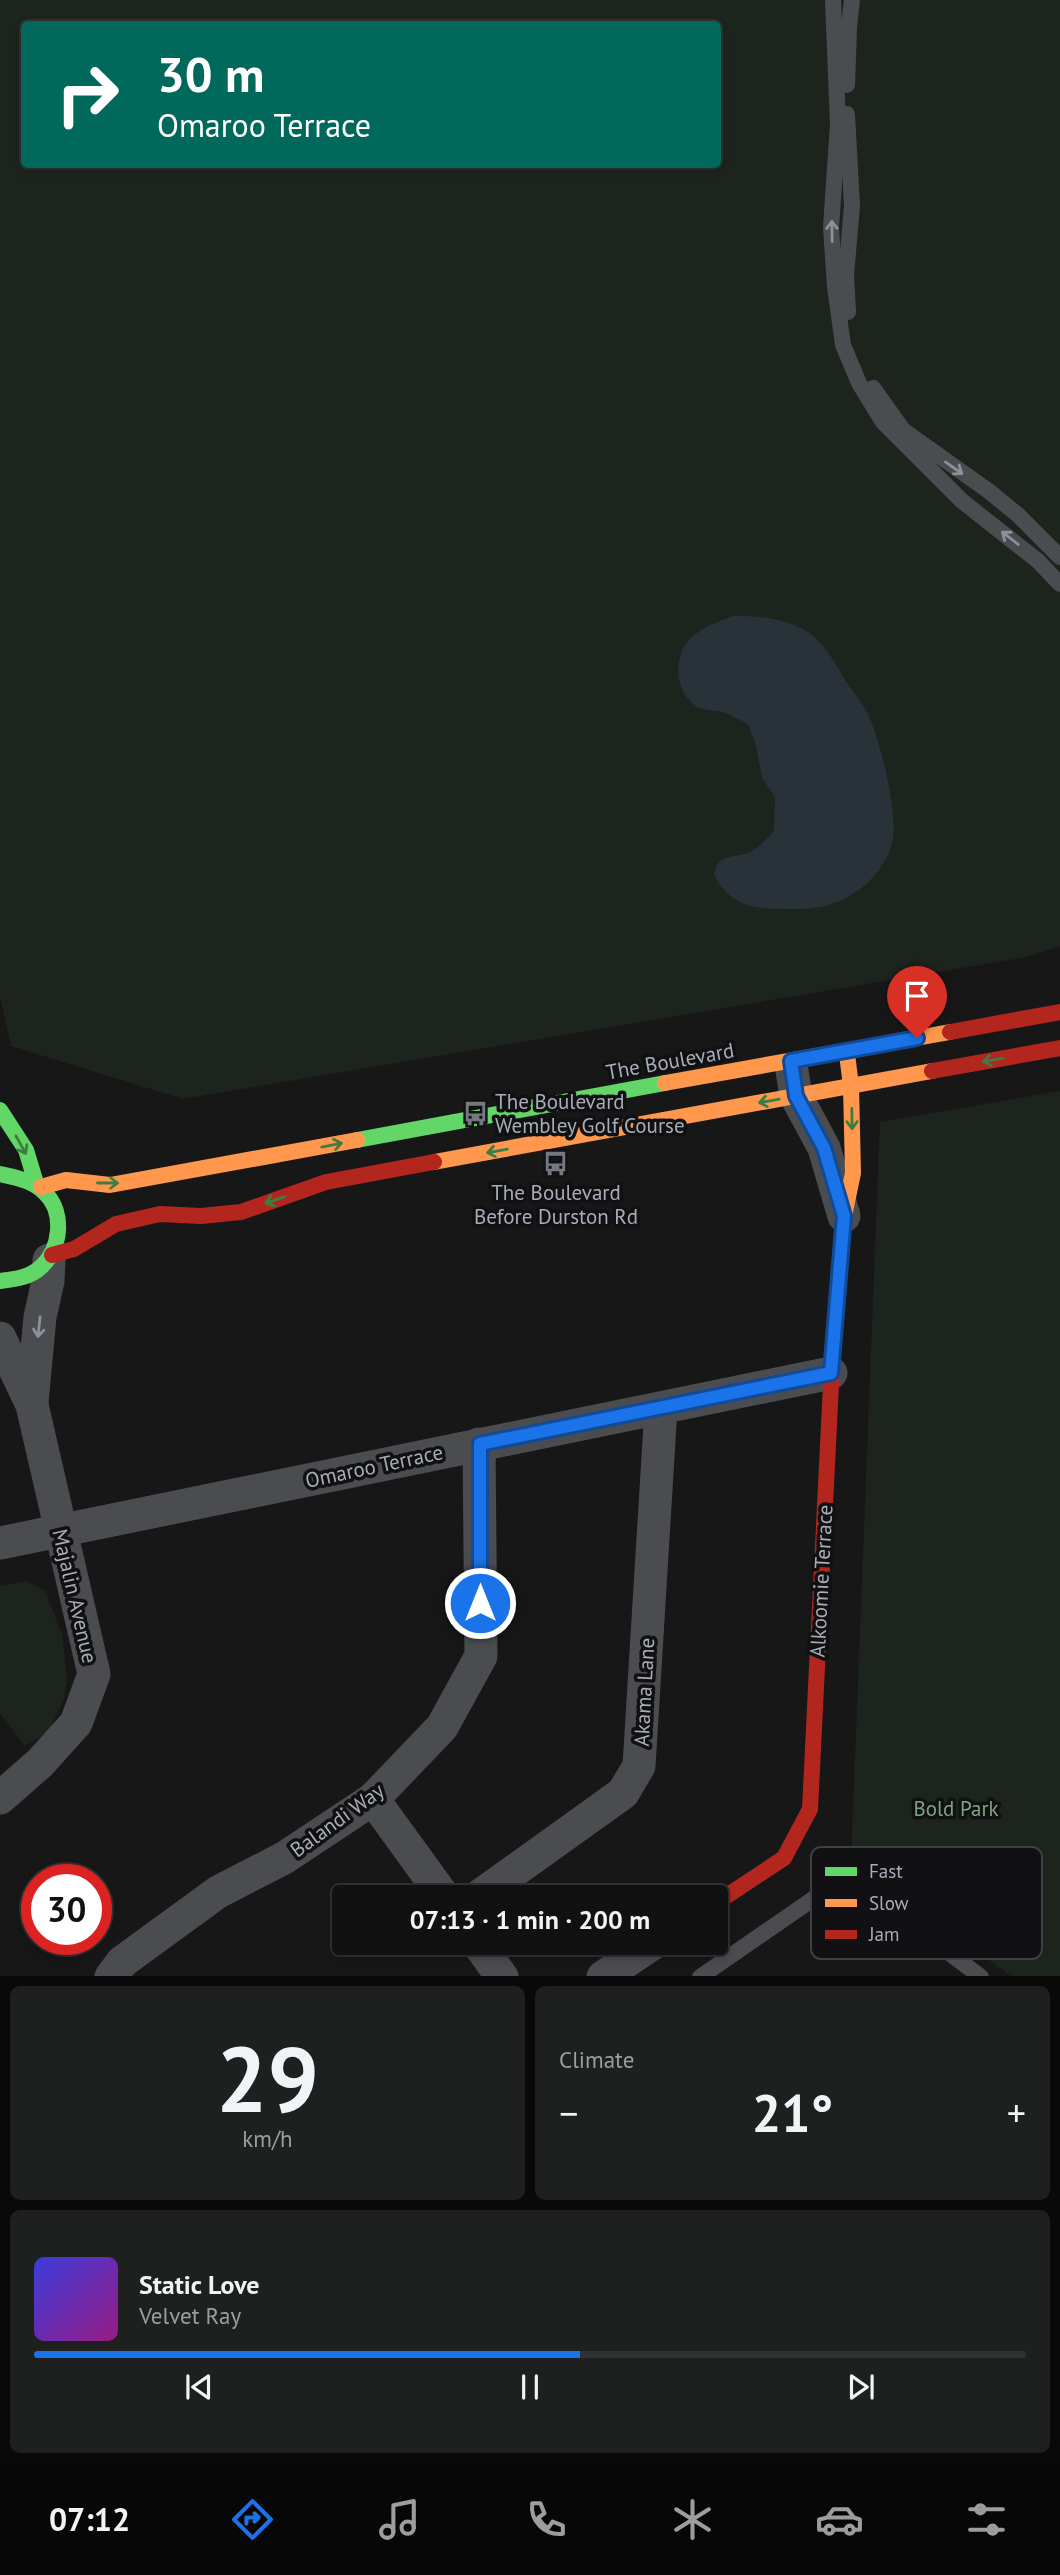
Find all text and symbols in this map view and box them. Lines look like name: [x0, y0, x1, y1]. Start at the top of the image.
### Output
text: 30 m: [157, 42, 264, 106]
icon: right: [42, 49, 133, 140]
text: Omaroo Terrace: [157, 104, 371, 146]
one-way arrow: [825, 220, 838, 243]
one-way arrow: [944, 461, 963, 475]
one-way arrow: [1001, 531, 1019, 546]
pin: [887, 966, 947, 1038]
icon: arrive: [898, 977, 936, 1015]
street label: The Boulevard: [604, 1036, 736, 1086]
one-way arrow: [982, 1054, 1005, 1068]
place label: The Boulevard Wembley Golf Course: [495, 1088, 685, 1139]
one-way arrow: [758, 1095, 781, 1108]
bus stop icon: The Boulevard Wembley Golf Course: [461, 1099, 489, 1127]
one-way arrow: [845, 1107, 859, 1130]
one-way arrow: [15, 1135, 29, 1155]
one-way arrow: [320, 1137, 343, 1151]
one-way arrow: [486, 1145, 509, 1158]
bus stop icon: The Boulevard Before Durston Rd: [542, 1149, 570, 1177]
one-way arrow: [96, 1176, 119, 1190]
place label: The Boulevard Before Durston Rd: [474, 1179, 638, 1230]
one-way arrow: [265, 1195, 287, 1207]
one-way arrow: [32, 1315, 45, 1338]
street label: Omaroo Terrace: [303, 1438, 445, 1494]
street label: Alkoomie Terrace: [804, 1504, 838, 1658]
street label: Majalin Avenue: [46, 1526, 104, 1666]
position arrow: [443, 1566, 517, 1640]
street label: Akama Lane: [628, 1637, 660, 1747]
street label: Balandi Way: [285, 1777, 389, 1863]
park label: Bold Park: [913, 1795, 999, 1822]
legend: [811, 1847, 1042, 1959]
text: Fast: [869, 1859, 903, 1883]
speed limit sign: 30: [21, 1864, 112, 1955]
text: Slow: [869, 1891, 909, 1915]
text: 07:13 · 1 min · 200 m: [410, 1903, 650, 1936]
text: Jam: [868, 1922, 899, 1946]
text: 29: [216, 2019, 319, 2137]
text: Climate: [559, 2045, 634, 2074]
text: 21°: [752, 2079, 833, 2146]
text: −: [559, 2088, 578, 2137]
text: +: [1007, 2088, 1026, 2137]
text: km/h: [242, 2124, 293, 2153]
text: Static Love: [139, 2268, 260, 2301]
text: Velvet Ray: [139, 2301, 241, 2330]
icon: previous: [180, 2368, 218, 2406]
icon: pause: [511, 2368, 549, 2406]
icon: next: [842, 2368, 880, 2406]
icon: directions: [228, 2495, 277, 2544]
icon: music: [375, 2495, 424, 2544]
icon: phone: [522, 2495, 571, 2544]
icon: climate: [668, 2495, 717, 2544]
icon: car: [815, 2495, 864, 2544]
icon: filters: [962, 2495, 1011, 2544]
text: 07:12: [49, 2498, 130, 2540]

